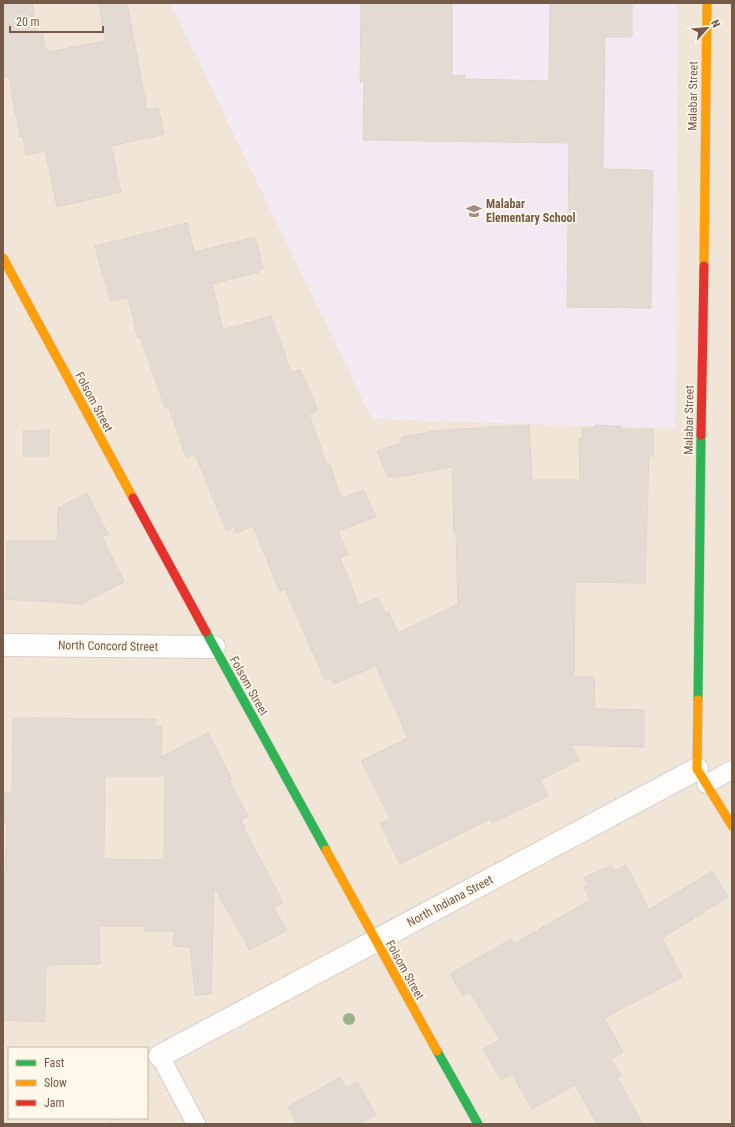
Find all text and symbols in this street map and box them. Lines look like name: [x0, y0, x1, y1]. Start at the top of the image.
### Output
scale bar: [10, 8, 103, 34]
north arrow: [687, 8, 727, 48]
text: 20 m: [16, 15, 40, 29]
text: N: [708, 18, 723, 30]
street label: Malabar Street: [685, 61, 701, 131]
place label: Malabar Elementary School: [486, 197, 576, 225]
school or university icon: Malabar Elementary School: [465, 202, 483, 220]
street label: Folsom Street: [72, 370, 116, 435]
street label: Malabar Street: [681, 385, 697, 455]
street label: North Concord Street: [58, 638, 159, 654]
street label: Folsom Street: [227, 654, 271, 719]
street label: North Indiana Street: [405, 872, 496, 930]
street label: Folsom Street: [383, 938, 427, 1003]
legend: [8, 1047, 148, 1119]
text: Fast: [44, 1056, 65, 1070]
text: Slow: [44, 1076, 67, 1090]
text: Jam: [44, 1096, 65, 1110]

